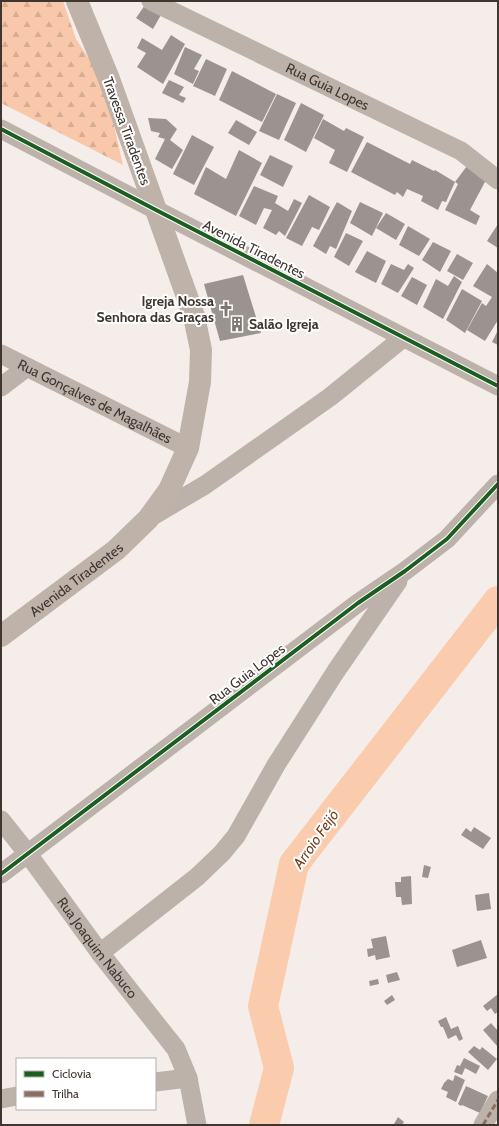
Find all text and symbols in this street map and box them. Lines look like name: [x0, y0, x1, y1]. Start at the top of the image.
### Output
street label: Rua Guia Lopes: [283, 59, 372, 114]
street label: Travessa Tiradentes: [99, 74, 155, 188]
street label: Avenida Tiradentes: [200, 216, 308, 283]
place label: Igreja Nossa Senhora das Graças: [97, 292, 214, 326]
church icon: Igreja Nossa Senhora das Graças: [217, 300, 235, 318]
building icon: Salão Igreja: [228, 315, 246, 333]
place label: Salão Igreja: [249, 315, 319, 333]
street label: Rua Gonçalves de Magalhães: [15, 355, 175, 447]
street label: Avenida Tiradentes: [26, 539, 127, 621]
street label: Rua Guia Lopes: [206, 640, 289, 708]
water label: Arroio Feijó: [289, 806, 343, 872]
street label: Rua Joaquim Nabuco: [53, 893, 142, 1002]
legend: [16, 1058, 156, 1110]
text: Ciclovia: [52, 1066, 91, 1081]
text: Trilha: [52, 1086, 79, 1101]

